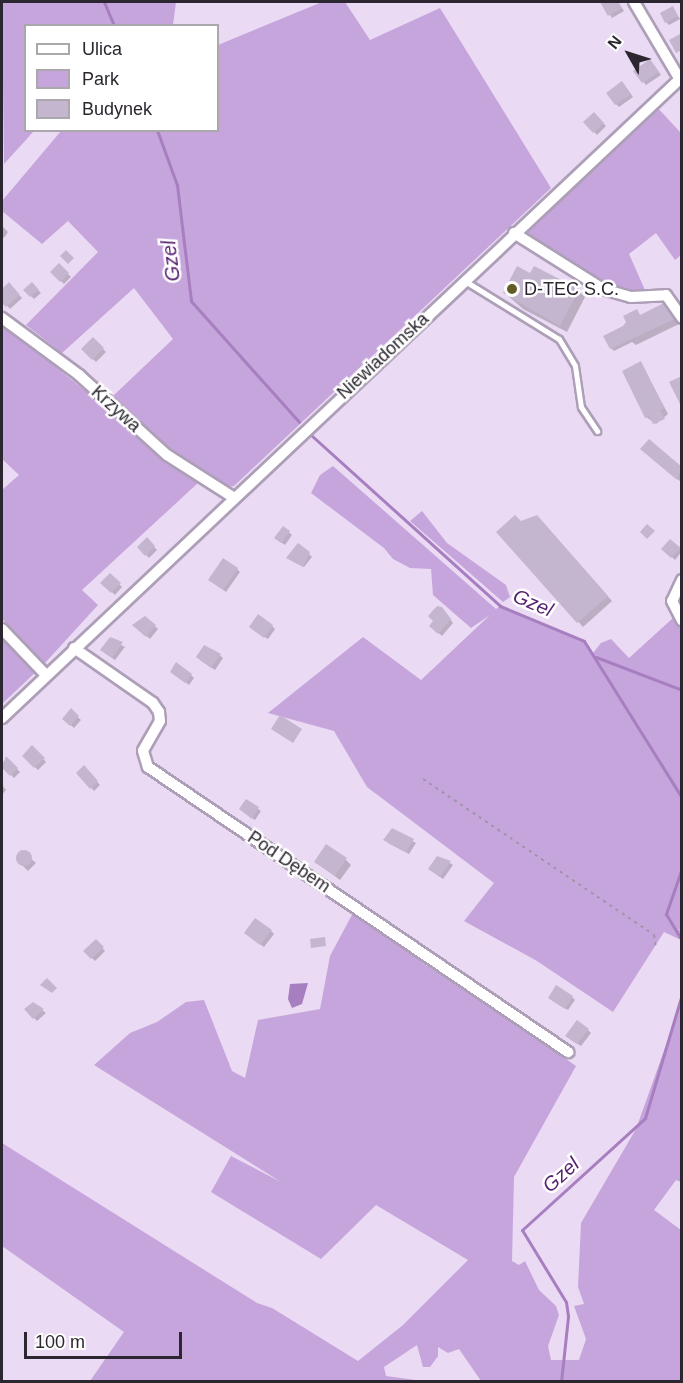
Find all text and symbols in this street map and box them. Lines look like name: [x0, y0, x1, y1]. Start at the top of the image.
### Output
legend: [24, 24, 219, 132]
north arrow: [599, 24, 659, 84]
text: N: [604, 33, 625, 52]
text: Ulica: [82, 39, 122, 59]
text: Park: [82, 69, 119, 89]
text: Budynek: [82, 99, 152, 119]
water label: Gzel: [157, 239, 185, 283]
place label: D-TEC S.C.: [524, 278, 619, 300]
marker: D-TEC S.C.: [505, 282, 519, 296]
street label: Niewiadomska: [333, 308, 433, 404]
street label: Krzywa: [87, 381, 145, 437]
water label: Gzel: [509, 584, 557, 622]
street label: Pod Dębem: [244, 826, 334, 898]
water label: Gzel: [538, 1152, 584, 1198]
scale bar: [27, 1320, 184, 1358]
text: 100 m: [35, 1332, 85, 1352]

